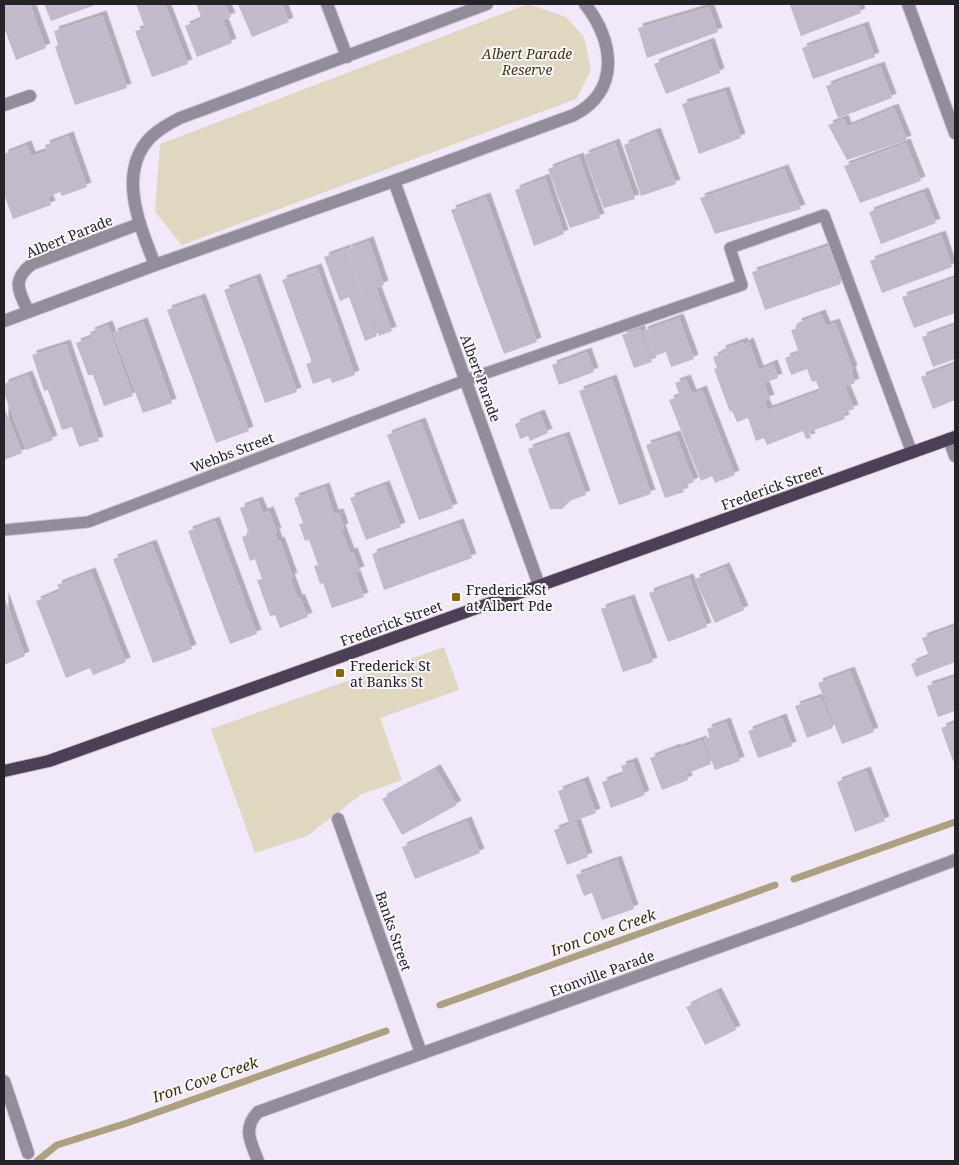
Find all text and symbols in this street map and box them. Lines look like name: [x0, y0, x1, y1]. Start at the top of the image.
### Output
park label: Albert Parade Reserve: [481, 44, 572, 79]
street label: Albert Parade: [23, 210, 115, 262]
street label: Albert Parade: [456, 331, 506, 425]
street label: Webbs Street: [188, 427, 276, 477]
street label: Frederick Street: [718, 460, 826, 514]
place label: Frederick St at Albert Pde: [466, 580, 552, 615]
marker: Frederick St at Albert Pde: [450, 591, 462, 603]
street label: Frederick Street: [337, 596, 445, 650]
place label: Frederick St at Banks St: [350, 656, 431, 691]
marker: Frederick St at Banks St: [334, 667, 346, 679]
street label: Banks Street: [371, 889, 417, 974]
water label: Iron Cove Creek: [547, 904, 659, 961]
street label: Etonville Parade: [547, 945, 657, 1001]
water label: Iron Cove Creek: [149, 1051, 261, 1107]

